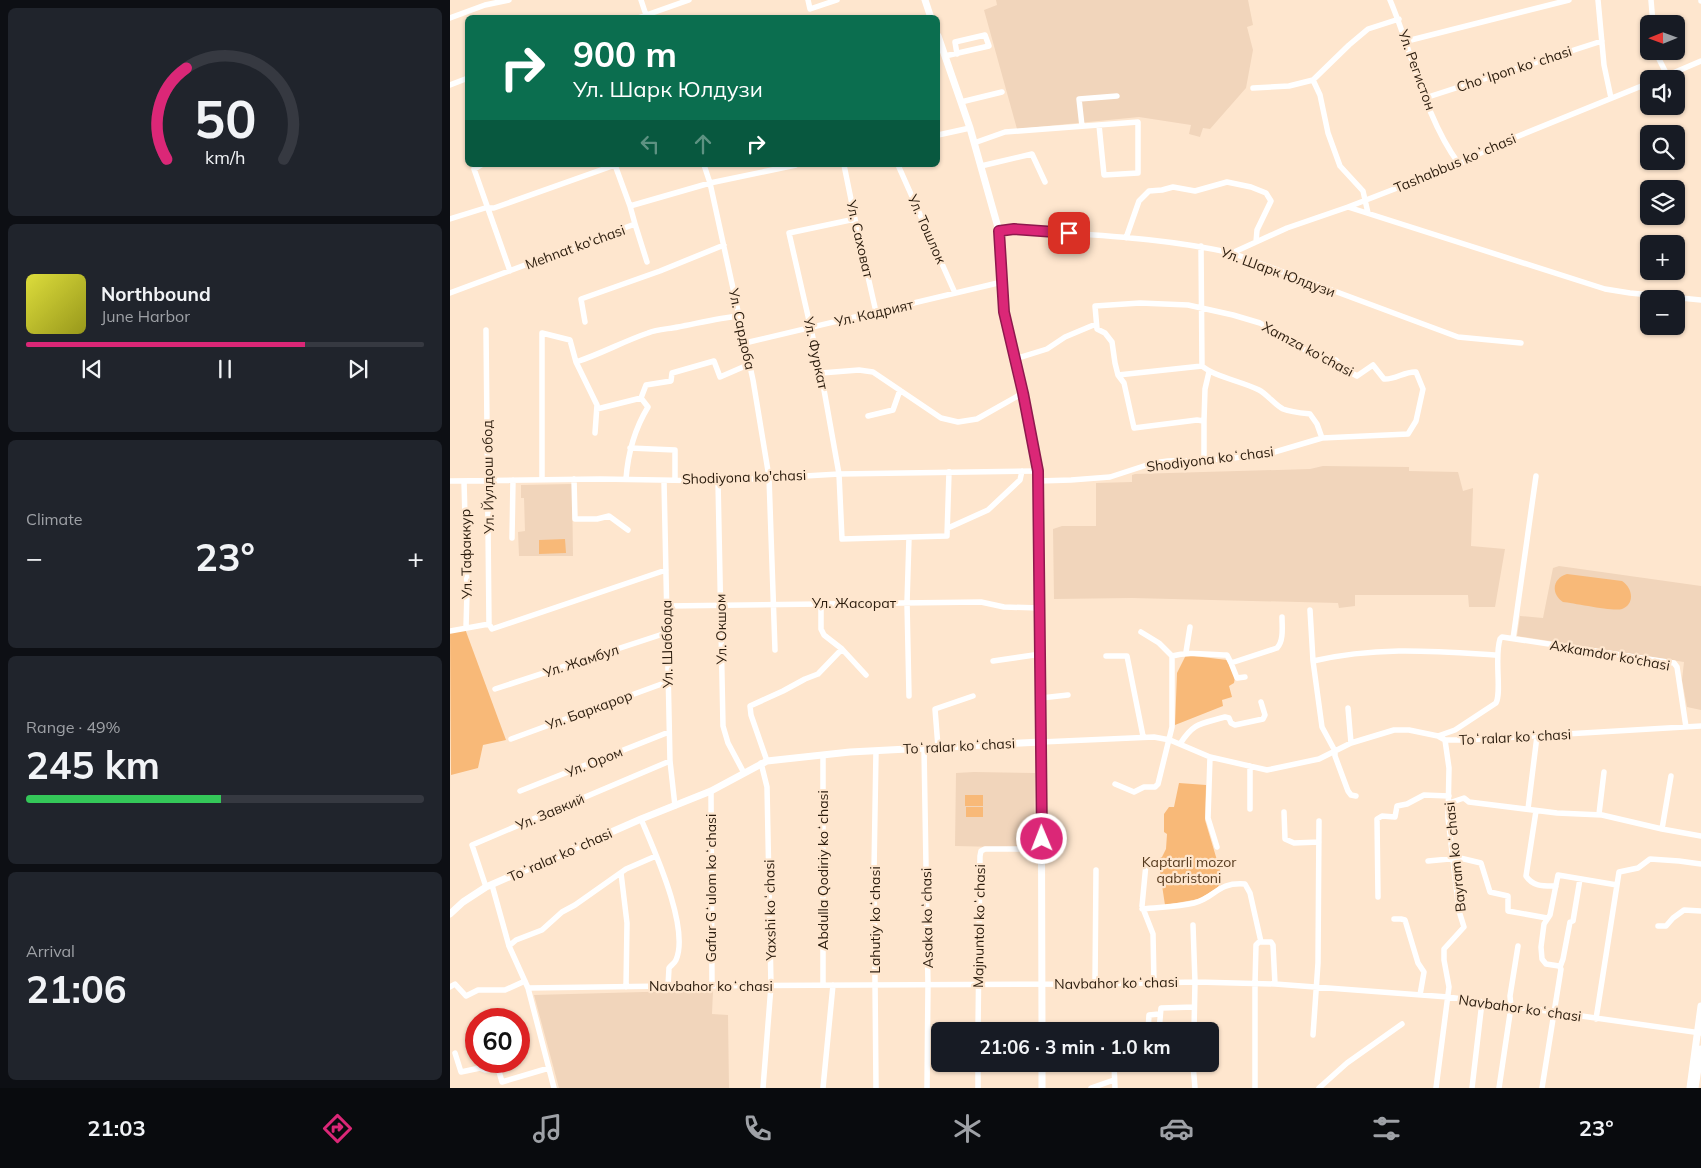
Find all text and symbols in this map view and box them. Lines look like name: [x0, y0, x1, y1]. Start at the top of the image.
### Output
north arrow: [1640, 15, 1685, 60]
map controls: [1640, 15, 1685, 335]
street label: Ул. Регистон: [1394, 26, 1440, 113]
text: 900 m: [573, 32, 677, 76]
icon: right: [490, 35, 555, 100]
street label: Choʻlpon koʻchasi: [1454, 42, 1574, 96]
button: sound: [1640, 70, 1685, 115]
text: Ул. Шарк Юлдузи: [573, 75, 763, 103]
text: 50: [194, 86, 256, 151]
button: search: [1640, 125, 1685, 170]
street label: Tashabbus koʻchasi: [1391, 129, 1519, 197]
icon: left: [636, 130, 664, 158]
icon: ahead: [689, 130, 717, 158]
icon: right: [742, 130, 770, 158]
text: km/h: [205, 146, 245, 168]
button: layers: [1640, 180, 1685, 225]
street label: Ул. Тошлок: [903, 191, 950, 267]
street label: Ул. Саховат: [842, 197, 878, 280]
pin: [1048, 212, 1090, 254]
icon: arrive: [1055, 219, 1083, 247]
street label: Mehnat ko'chasi: [523, 221, 627, 273]
button: +: [1640, 235, 1685, 280]
street label: Ул. Шарк Юлдузи: [1217, 243, 1338, 301]
text: Northbound: [101, 282, 211, 306]
street label: Ул. Сардоба: [724, 286, 759, 372]
button: −: [1640, 290, 1685, 335]
street label: Ул. Кадрият: [832, 295, 916, 331]
text: June Harbor: [101, 306, 190, 326]
street label: Ул. Фуркат: [799, 314, 833, 392]
street label: Xamza ko'chasi: [1259, 317, 1357, 381]
icon: previous: [78, 355, 106, 383]
icon: pause: [211, 355, 239, 383]
icon: next: [344, 355, 372, 383]
street label: Ул. Йулдош обод: [478, 420, 498, 535]
street label: Shodiyona koʻchasi: [1145, 442, 1275, 476]
street label: Shodiyona ko'chasi: [682, 466, 806, 488]
text: Climate: [26, 509, 82, 529]
street label: Ул. Тафаккур: [456, 509, 476, 600]
text: 23°: [195, 533, 255, 581]
text: −: [26, 540, 43, 575]
text: +: [407, 540, 424, 575]
street label: Ул. Окшом: [711, 594, 731, 665]
street label: Ул. Жасорат: [811, 594, 897, 612]
street label: Ул. Шаббода: [657, 600, 677, 689]
street label: Axkamdor ko‘chasi: [1549, 636, 1671, 674]
street label: Ул. Жамбул: [540, 640, 621, 682]
street label: Ул. Баркарор: [542, 686, 635, 734]
text: Range · 49%: [26, 717, 121, 737]
street label: Toʻralar koʻchasi: [1459, 725, 1571, 749]
street label: Toʻralar koʻchasi: [903, 734, 1015, 758]
text: 245 km: [26, 741, 160, 789]
street label: Ул. Ором: [562, 742, 625, 782]
street label: Ул. Завкий: [512, 789, 587, 835]
street label: Abdulla Qodiriy koʻchasi: [814, 790, 832, 950]
street label: Bayram koʻchasi: [1440, 801, 1470, 913]
position arrow: [1015, 812, 1067, 864]
street label: Gafur Gʻulom koʻchasi: [702, 814, 720, 962]
street label: Toʻralar koʻchasi: [505, 824, 615, 886]
park label: Kaptarli mozor qabristoni: [1142, 853, 1237, 887]
street label: Yaxshi koʻchasi: [760, 859, 780, 962]
street label: Majnuntol koʻchasi: [969, 864, 989, 988]
street label: Lahutiy koʻchasi: [866, 866, 884, 974]
street label: Asaka koʻchasi: [917, 868, 937, 968]
text: Arrival: [26, 941, 75, 961]
text: 21:06: [26, 965, 127, 1013]
street label: Navbahor koʻchasi: [1054, 973, 1178, 993]
street label: Navbahor koʻchasi: [649, 977, 773, 995]
street label: Navbahor koʻchasi: [1457, 990, 1583, 1026]
speed limit sign: 60: [465, 1008, 530, 1073]
text: 21:06 · 3 min · 1.0 km: [979, 1035, 1171, 1059]
icon: directions: [320, 1111, 355, 1146]
icon: music: [530, 1111, 565, 1146]
icon: phone: [740, 1111, 775, 1146]
icon: climate: [950, 1111, 985, 1146]
icon: car: [1159, 1111, 1194, 1146]
icon: filters: [1369, 1111, 1404, 1146]
text: 21:03: [87, 1114, 146, 1142]
text: 23°: [1579, 1114, 1614, 1142]

